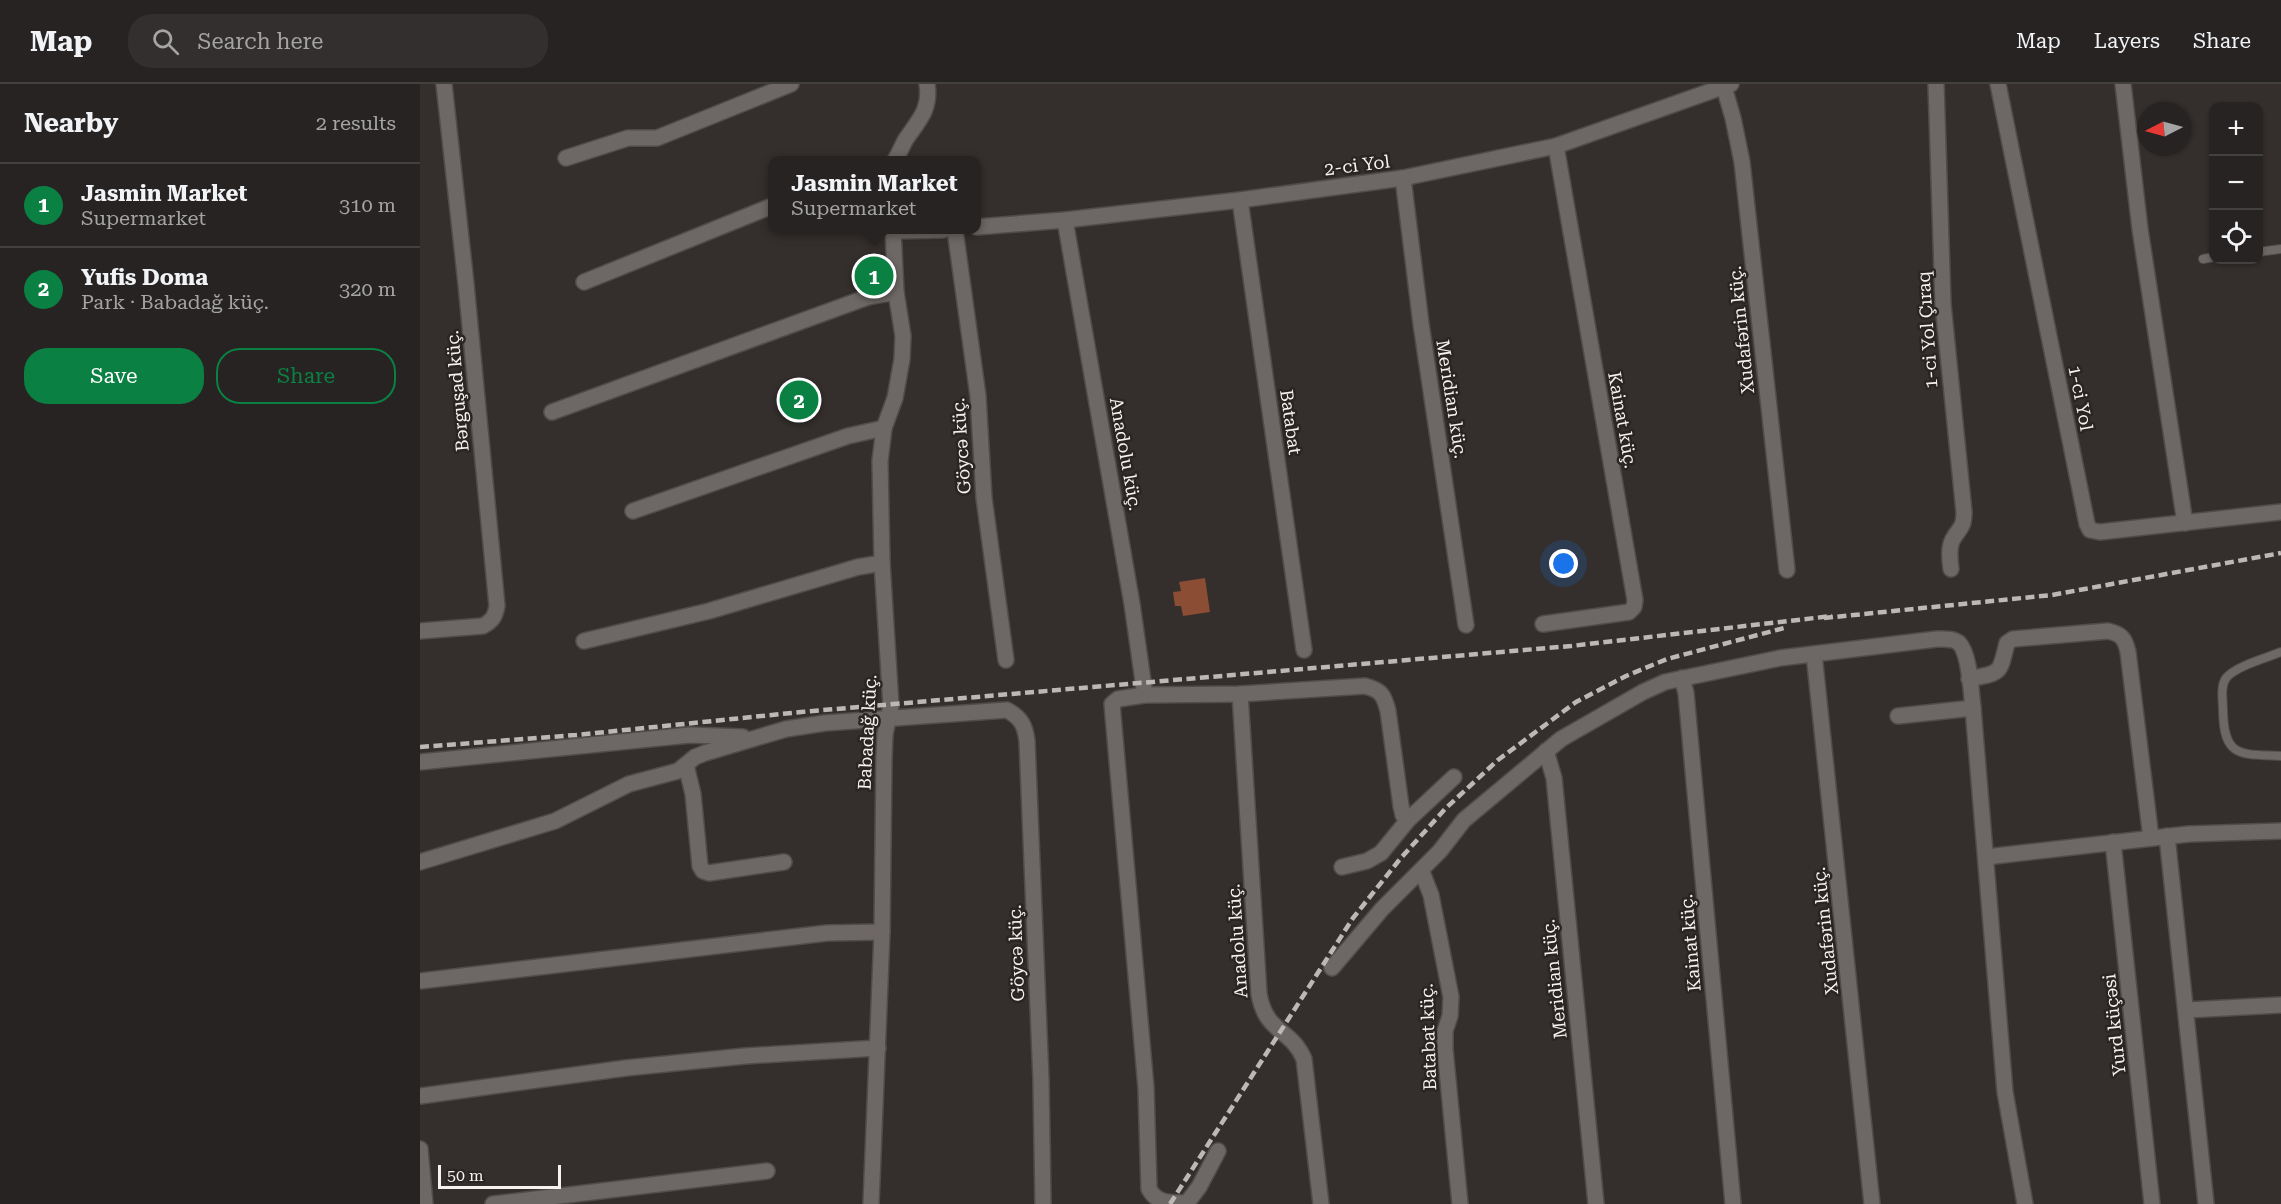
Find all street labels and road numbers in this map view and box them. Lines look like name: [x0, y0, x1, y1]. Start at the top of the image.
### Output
street label: 2-ci Yol: [1323, 151, 1391, 179]
street label: Xudafərin küç.: [1724, 265, 1758, 395]
street label: 1-ci Yol Çıraq: [1912, 270, 1942, 389]
street label: Bərguşad küç.: [441, 330, 473, 452]
street label: Meridian küç.: [1432, 338, 1472, 460]
street label: 1-ci Yol: [2064, 364, 2098, 433]
street label: Kainat küç.: [1604, 370, 1642, 470]
street label: Batabat: [1276, 388, 1306, 456]
street label: Anadolu küç.: [1106, 396, 1146, 512]
street label: Göycə küç.: [947, 397, 975, 495]
street label: Babadağ küç.: [853, 674, 881, 790]
street label: Xudafərin küç.: [1808, 866, 1842, 996]
street label: Anadolu küç.: [1223, 883, 1251, 999]
street label: Kainat küç.: [1675, 893, 1705, 993]
street label: Göycə küç.: [1004, 904, 1028, 1002]
street label: Meridian küç.: [1537, 918, 1571, 1040]
street label: Yurd küçəsi: [2098, 973, 2130, 1077]
street label: Batabat küç.: [1416, 983, 1440, 1091]

